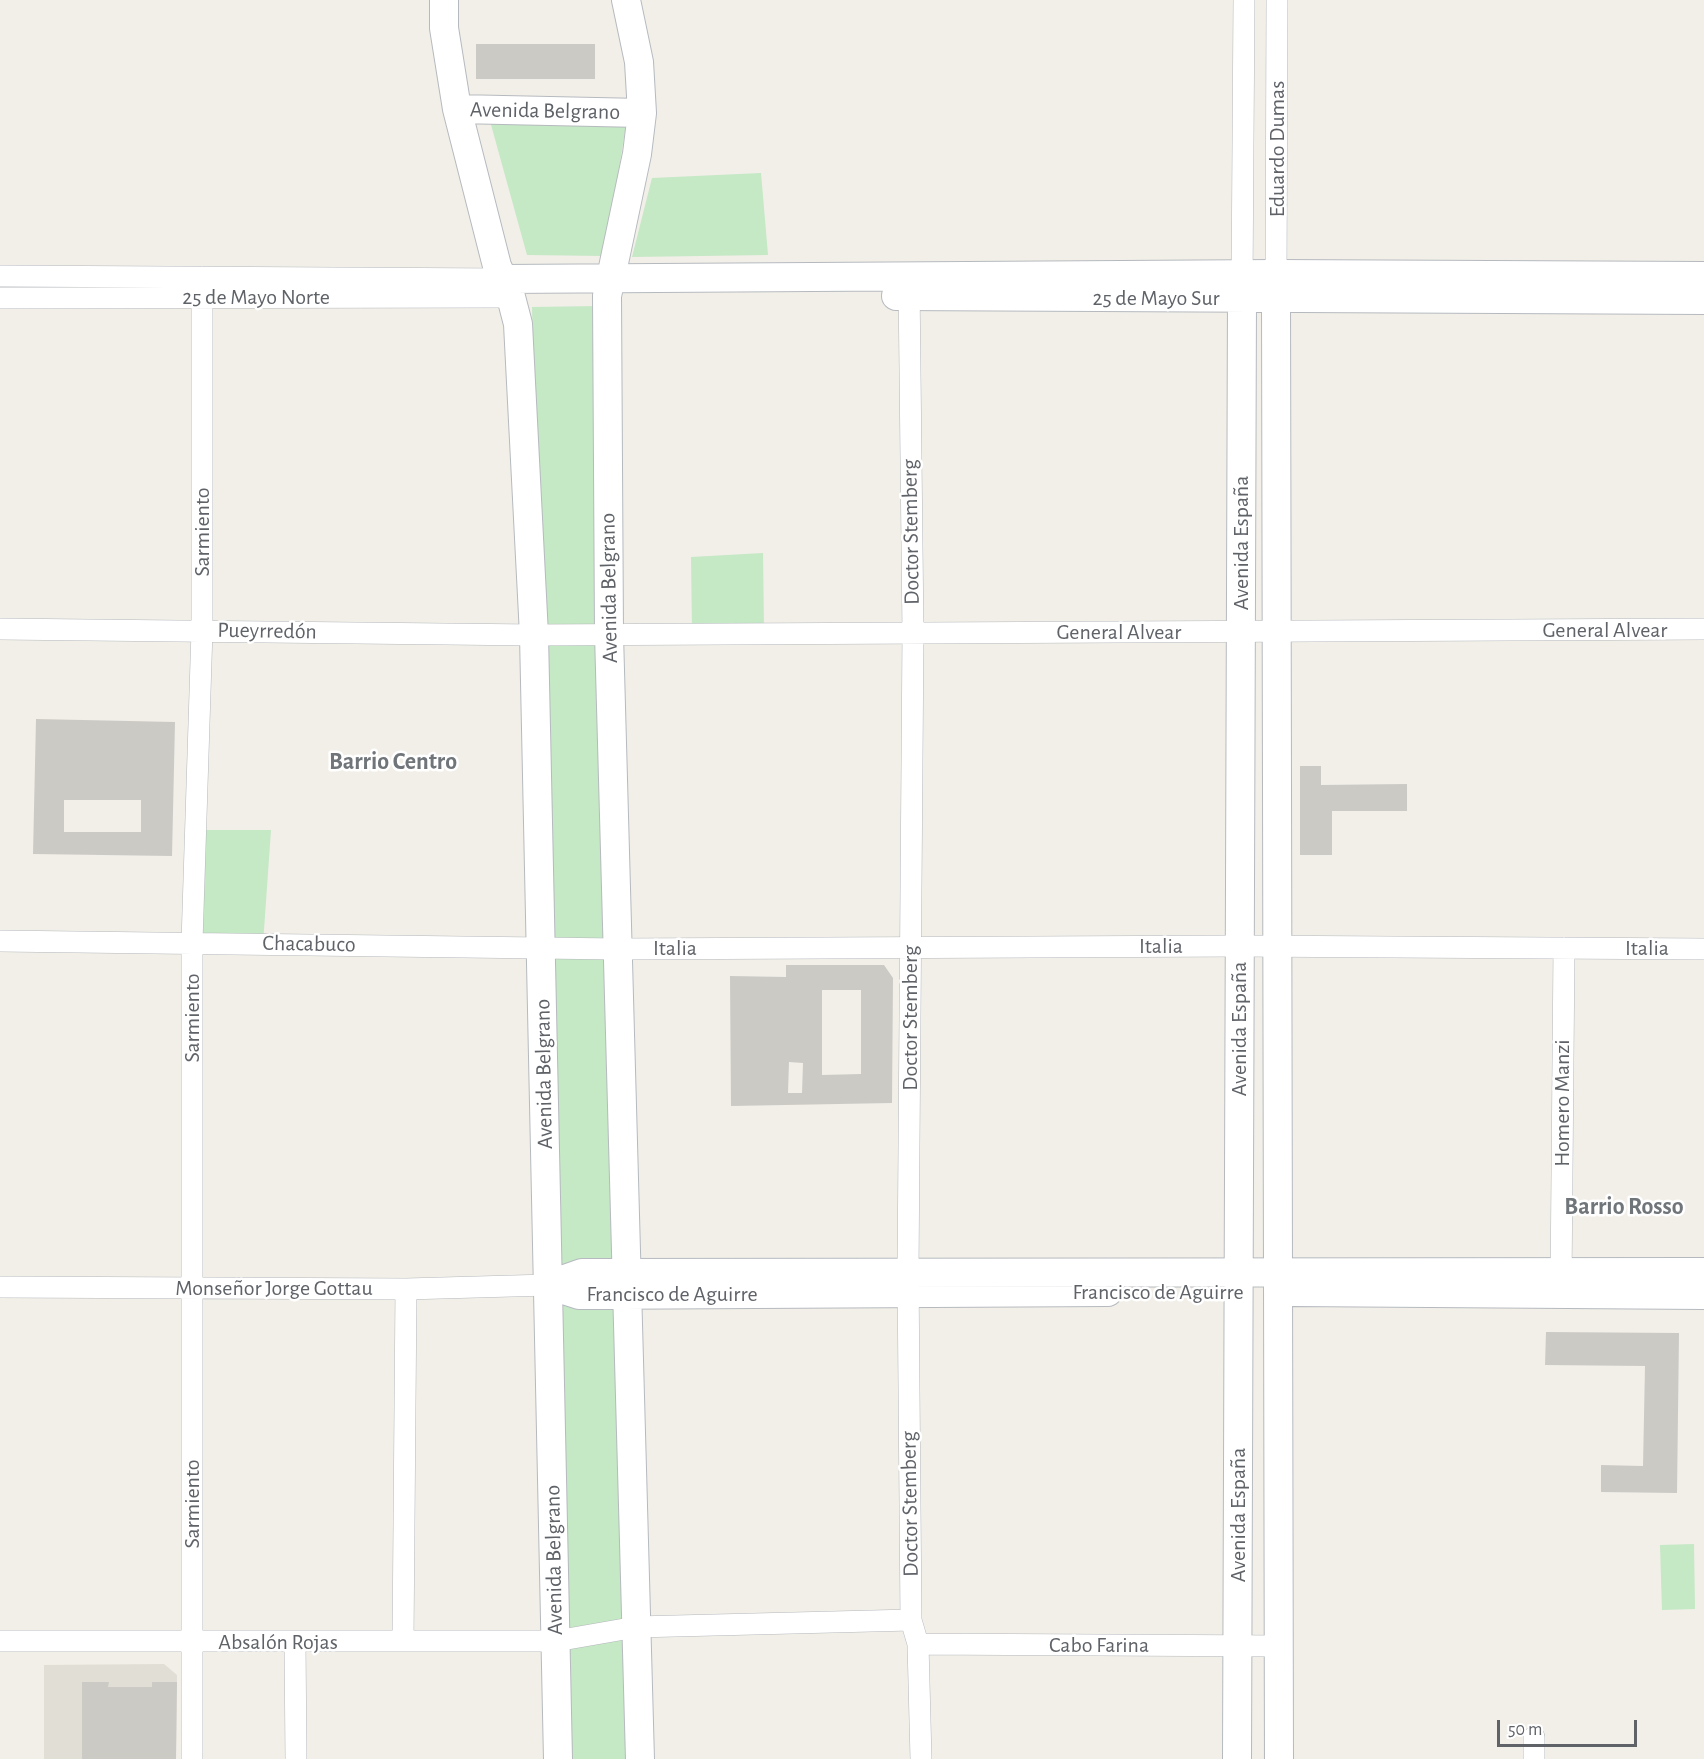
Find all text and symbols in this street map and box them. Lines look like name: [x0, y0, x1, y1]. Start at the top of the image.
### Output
street label: Eduardo Dumas: [1264, 81, 1290, 217]
street label: Avenida Belgrano: [470, 96, 620, 126]
street label: 25 de Mayo Norte: [182, 284, 330, 310]
street label: 25 de Mayo Sur: [1092, 285, 1220, 311]
street label: Doctor Stemberg: [897, 459, 925, 605]
street label: Avenida España: [1228, 476, 1254, 610]
street label: Sarmiento: [189, 488, 215, 576]
street label: Avenida Belgrano: [594, 513, 624, 663]
street label: Pueyrredón: [217, 617, 317, 645]
street label: General Alvear: [1543, 617, 1667, 643]
street label: General Alvear: [1057, 619, 1181, 645]
district label: Barrio Centro: [329, 748, 457, 776]
street label: Chacabuco: [262, 930, 356, 958]
street label: Italia: [1139, 933, 1183, 959]
street label: Italia: [653, 935, 697, 961]
street label: Italia: [1625, 935, 1669, 961]
street label: Doctor Stemberg: [897, 945, 923, 1091]
street label: Avenida España: [1226, 962, 1252, 1096]
street label: Sarmiento: [179, 974, 205, 1062]
street label: Avenida Belgrano: [529, 999, 559, 1149]
street label: Homero Manzi: [1549, 1039, 1575, 1167]
district label: Barrio Rosso: [1564, 1193, 1684, 1221]
street label: Monseñor Jorge Gottau: [175, 1275, 373, 1301]
street label: Francisco de Aguirre: [1072, 1279, 1244, 1305]
street label: Francisco de Aguirre: [586, 1281, 758, 1307]
street label: Doctor Stemberg: [896, 1431, 924, 1577]
street label: Avenida España: [1225, 1448, 1251, 1582]
street label: Sarmiento: [179, 1460, 205, 1548]
street label: Avenida Belgrano: [539, 1485, 569, 1635]
street label: Absalón Rojas: [218, 1629, 338, 1655]
street label: Cabo Farina: [1049, 1632, 1149, 1658]
scale bar: [1500, 1708, 1640, 1746]
text: 50 m: [1508, 1721, 1542, 1739]

